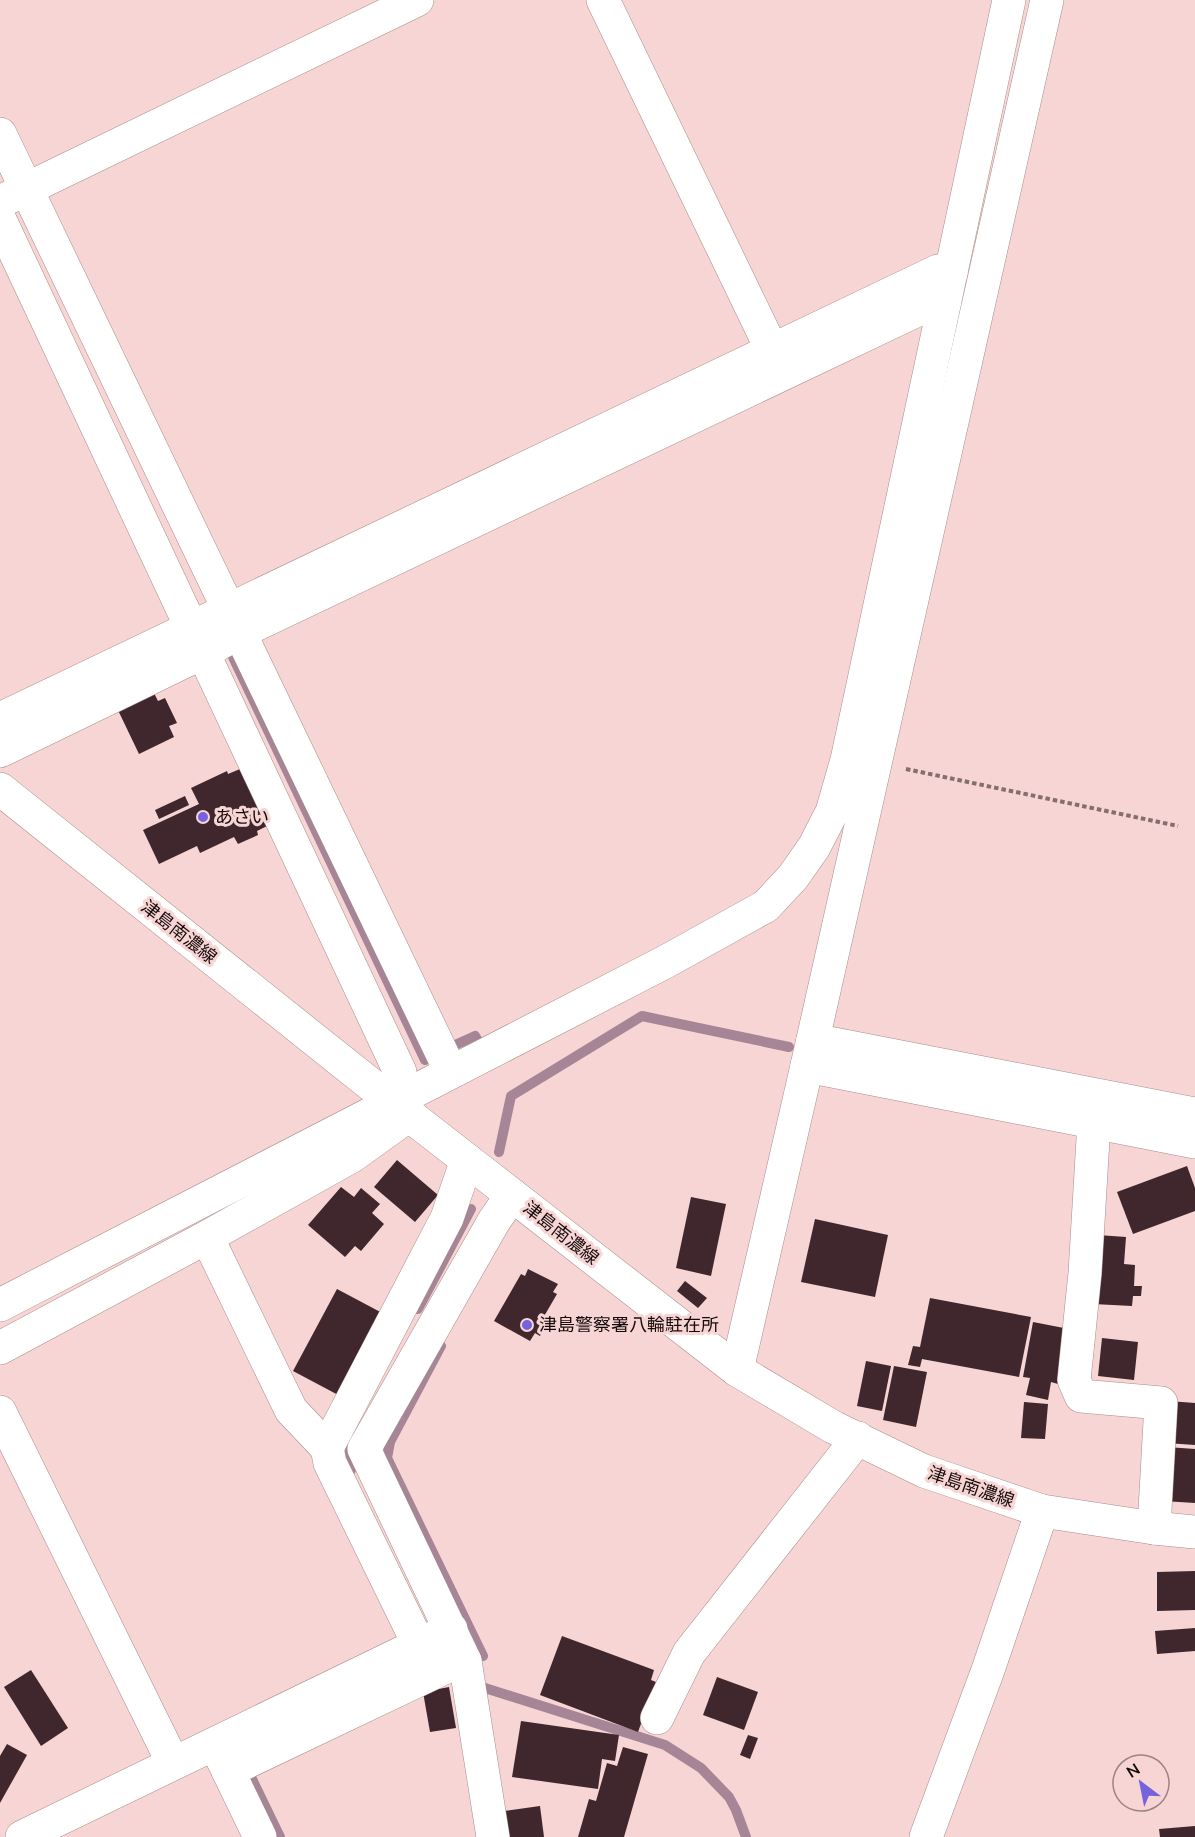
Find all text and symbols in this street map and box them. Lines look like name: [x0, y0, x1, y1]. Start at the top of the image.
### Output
place label: あさい: [215, 805, 269, 828]
marker: あさい: [196, 810, 210, 824]
street label: 津島南濃線: [137, 895, 222, 968]
street label: 津島南濃線: [519, 1196, 604, 1269]
place label: 津島警察署八輪駐在所: [539, 1313, 719, 1336]
marker: 津島警察署八輪駐在所: [520, 1318, 534, 1332]
street label: 津島南濃線: [925, 1461, 1017, 1512]
north arrow: [1111, 1753, 1171, 1813]
text: N: [1123, 1759, 1143, 1782]

